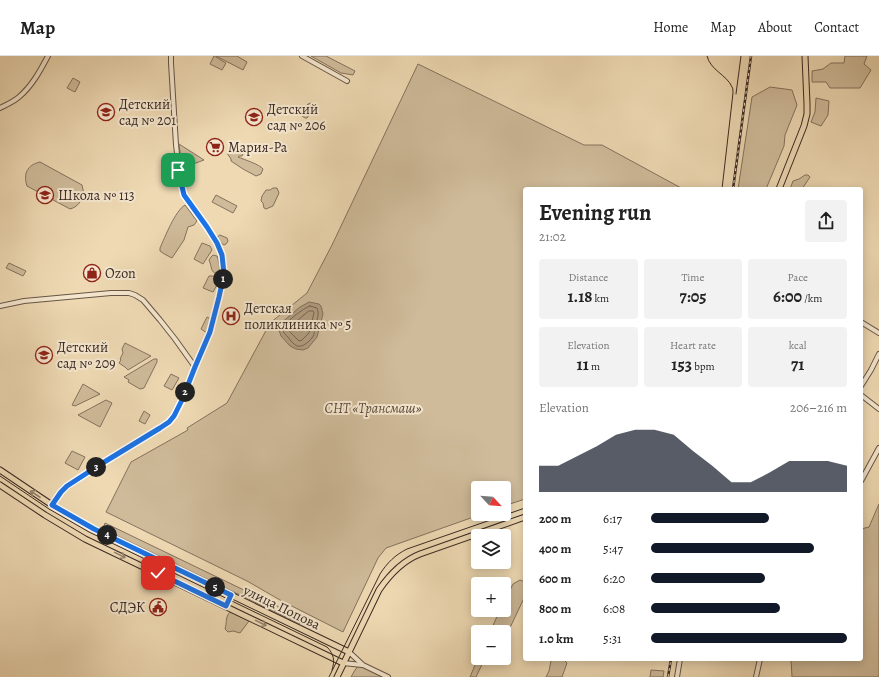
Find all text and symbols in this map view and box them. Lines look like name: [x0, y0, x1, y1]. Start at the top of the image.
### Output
text: Map: [20, 15, 55, 41]
text: Home: [653, 18, 688, 37]
text: Map: [710, 18, 736, 37]
text: About: [758, 18, 792, 37]
text: Contact: [814, 18, 859, 37]
place label: Детский сад № 201: [119, 95, 176, 130]
place label: Детский сад № 206: [267, 100, 326, 135]
school or university icon: Детский сад № 201: [96, 102, 116, 122]
school or university icon: Детский сад № 206: [244, 107, 264, 127]
supermarket icon: Мария-Ра: [205, 137, 225, 157]
place label: Мария-Ра: [228, 138, 288, 157]
pin: [161, 153, 195, 187]
icon: arrive: [167, 159, 189, 181]
school or university icon: Школа № 113: [35, 185, 55, 205]
place label: Школа № 113: [58, 186, 135, 205]
text: Evening run: [539, 198, 651, 228]
button: share: [805, 200, 847, 242]
text: 21:02: [539, 228, 566, 245]
shop icon: Ozon: [82, 263, 102, 283]
place label: Ozon: [105, 264, 136, 283]
pin: 1: [213, 269, 233, 289]
text: Distance: [569, 270, 608, 285]
text: Time: [682, 270, 704, 285]
text: Pace: [787, 270, 808, 285]
text: 1: [221, 271, 225, 286]
text: 1.18: [567, 285, 592, 308]
text: 7:05: [679, 285, 707, 308]
text: 6:00: [773, 285, 802, 308]
text: km: [592, 291, 609, 306]
text: /km: [802, 291, 822, 306]
place label: Детская поликлиника № 5: [244, 299, 351, 334]
hospital icon: Детская поликлиника № 5: [221, 306, 241, 326]
place label: Детский сад № 209: [57, 338, 116, 373]
text: Elevation: [567, 338, 609, 353]
text: Heart rate: [670, 338, 716, 353]
text: kcal: [789, 338, 806, 353]
school or university icon: Детский сад № 209: [34, 345, 54, 365]
text: 11: [577, 353, 589, 376]
text: 153: [671, 353, 692, 376]
text: 71: [791, 353, 804, 376]
text: m: [589, 359, 600, 374]
text: bpm: [692, 359, 715, 374]
pin: 2: [175, 382, 195, 402]
text: 2: [182, 384, 188, 399]
park label: СНТ «Трансмаш»: [325, 399, 422, 418]
text: Elevation: [539, 399, 589, 416]
text: 206–216 m: [790, 399, 847, 416]
pin: 3: [86, 457, 106, 477]
text: 3: [94, 459, 98, 474]
north arrow: [471, 481, 511, 521]
map controls: [471, 481, 511, 665]
one-way arrow: [29, 489, 41, 497]
text: 200 m: [539, 510, 572, 527]
text: 6:17: [603, 510, 622, 527]
pin: 4: [97, 525, 117, 545]
text: 4: [104, 527, 110, 542]
button: layers: [471, 529, 511, 569]
text: 400 m: [539, 540, 571, 557]
text: 5:47: [603, 540, 623, 557]
one-way arrow: [114, 552, 126, 559]
pin: [141, 556, 175, 590]
icon: check: [147, 562, 169, 584]
text: 600 m: [539, 570, 571, 587]
text: 6:20: [603, 570, 625, 587]
pin: 5: [205, 577, 225, 597]
button: +: [471, 577, 511, 617]
text: 5: [213, 579, 217, 594]
street label: улица Попова: [239, 580, 324, 635]
public building icon: СДЭК: [148, 597, 168, 617]
place label: СДЭК: [110, 598, 145, 617]
text: 800 m: [539, 600, 571, 617]
text: 6:08: [603, 600, 625, 617]
one-way arrow: [255, 620, 267, 627]
button: −: [471, 625, 511, 665]
text: 1.0 km: [539, 630, 574, 647]
text: 5:31: [603, 630, 622, 647]

